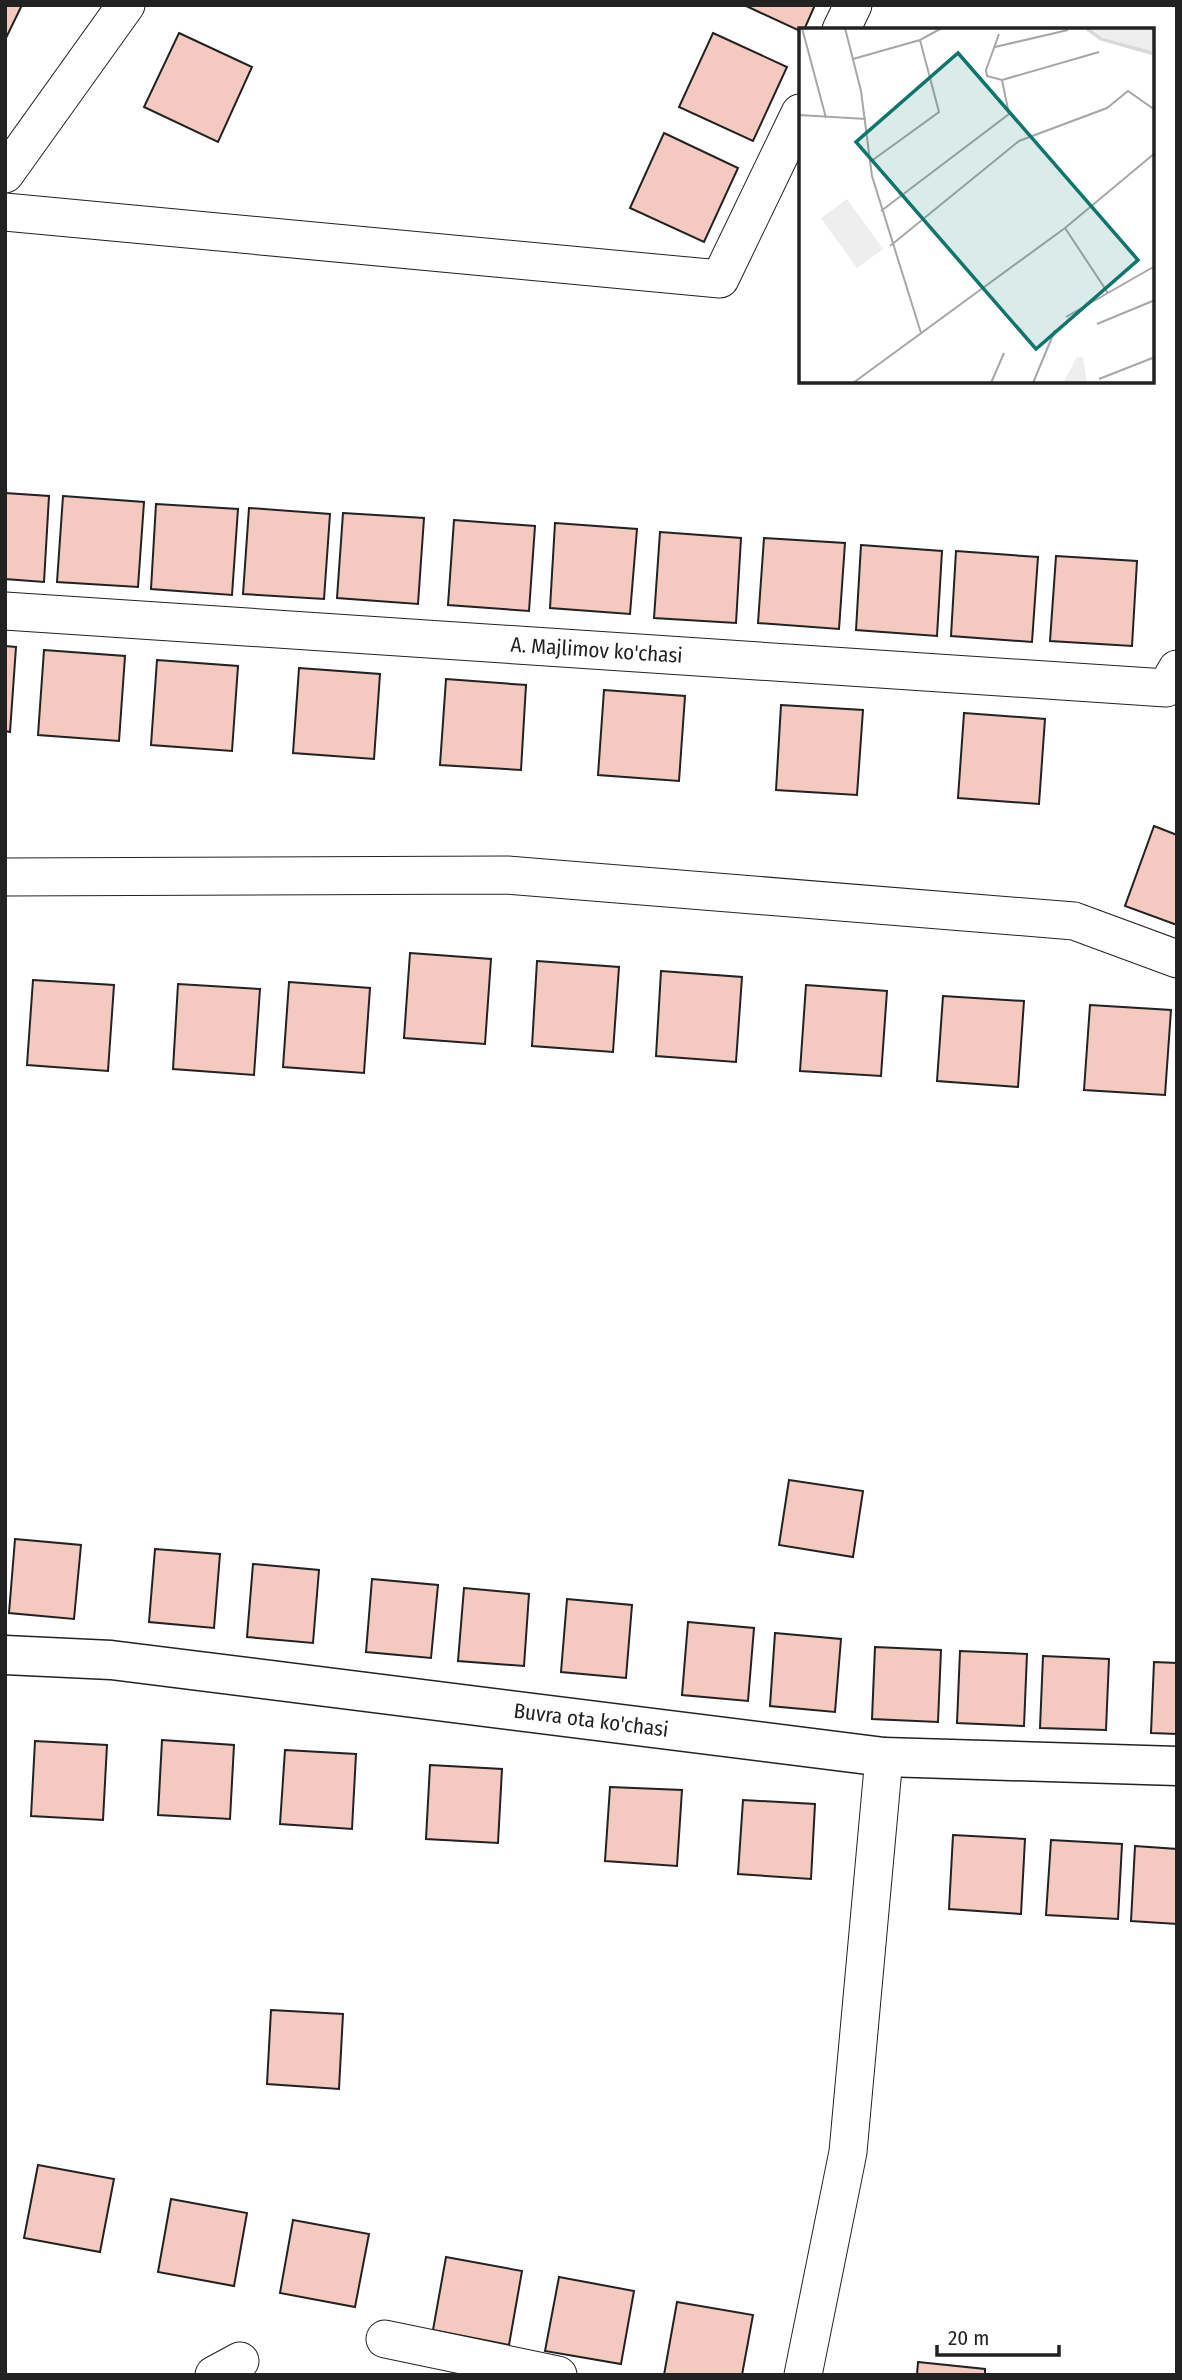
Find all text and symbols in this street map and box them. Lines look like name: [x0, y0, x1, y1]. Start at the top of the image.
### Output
inset map: [799, 28, 1154, 383]
street label: A. Majlimov ko'chasi: [510, 632, 683, 669]
street label: Buvra ota ko'chasi: [512, 1698, 670, 1743]
scale bar: [937, 2314, 1060, 2358]
text: 20 m: [948, 2325, 989, 2351]

